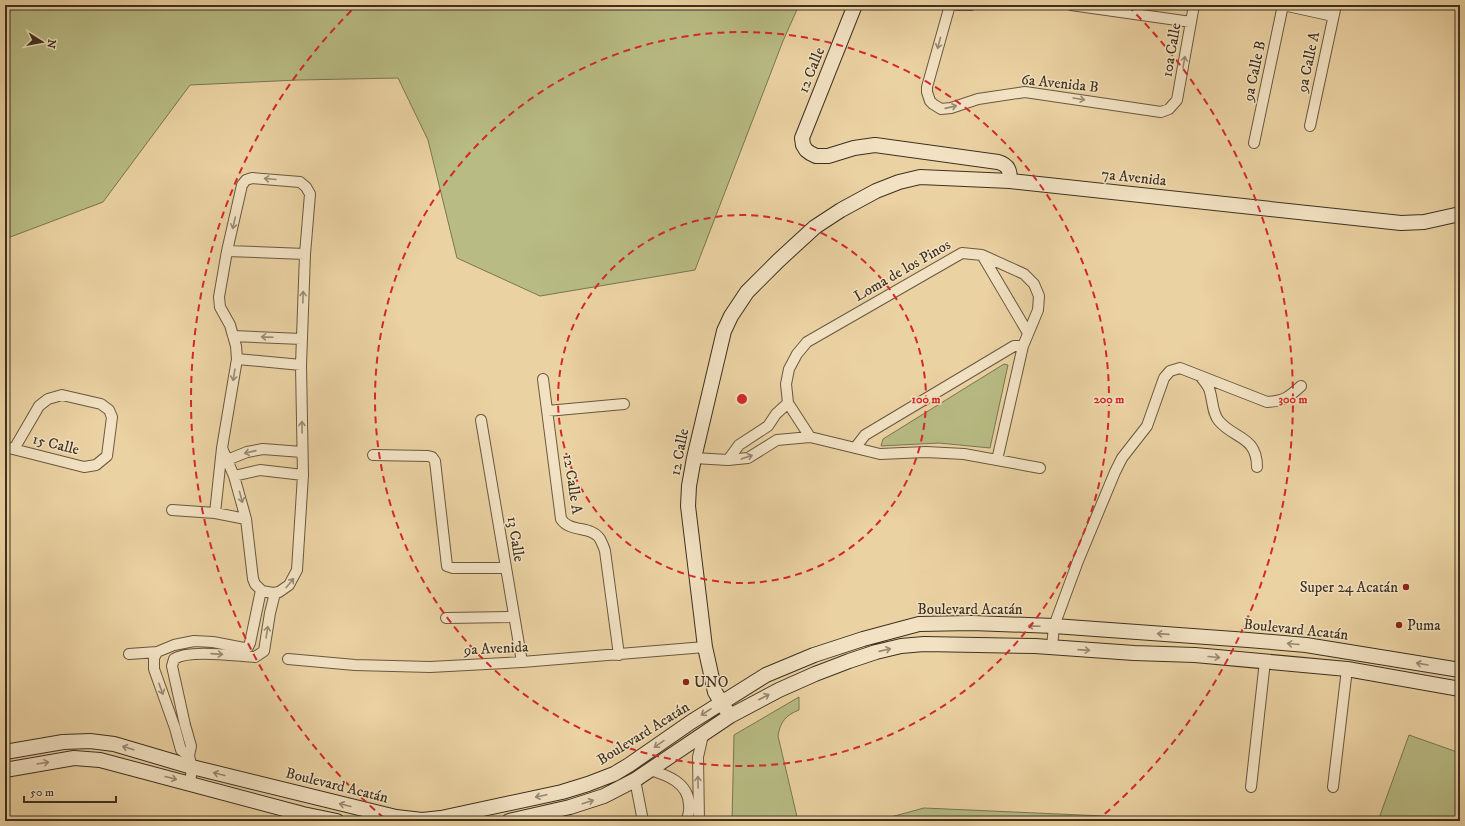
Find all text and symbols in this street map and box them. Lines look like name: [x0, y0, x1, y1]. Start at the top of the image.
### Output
north arrow: [22, 22, 62, 62]
street label: 10a Calle: [1157, 22, 1186, 79]
street label: 9a Calle A: [1293, 30, 1324, 95]
one-way arrow: [935, 36, 942, 49]
text: N: [43, 38, 59, 49]
street label: 9a Calle B: [1239, 39, 1270, 104]
street label: 12 Calle: [794, 45, 829, 96]
one-way arrow: [1180, 56, 1188, 69]
street label: 6a Avenida B: [1020, 70, 1100, 97]
one-way arrow: [1072, 95, 1085, 103]
one-way arrow: [944, 103, 957, 111]
street label: 7a Avenida: [1101, 165, 1168, 190]
one-way arrow: [264, 176, 277, 183]
one-way arrow: [229, 216, 237, 229]
street label: Loma de los Pinos: [851, 235, 954, 306]
one-way arrow: [300, 291, 307, 304]
one-way arrow: [261, 334, 274, 341]
one-way arrow: [230, 369, 238, 382]
centre of rings: [735, 392, 749, 406]
text: 100 m: [912, 392, 940, 407]
text: 200 m: [1094, 392, 1124, 407]
text: 300 m: [1279, 392, 1307, 407]
one-way arrow: [298, 421, 306, 434]
street label: 12 Calle: [666, 427, 693, 477]
street label: 15 Calle: [30, 430, 81, 459]
one-way arrow: [244, 449, 257, 456]
one-way arrow: [741, 452, 753, 460]
street label: 12 Calle A: [558, 453, 587, 516]
one-way arrow: [238, 491, 245, 504]
street label: 13 Calle: [503, 515, 528, 563]
one-way arrow: [285, 578, 294, 588]
place label: Super 24 Acatán: [1300, 578, 1398, 597]
marker: Super 24 Acatán: [1401, 582, 1411, 592]
street label: Boulevard Acatán: [917, 600, 1023, 619]
street label: Boulevard Acatán: [1243, 615, 1349, 644]
place label: Puma: [1407, 616, 1441, 635]
marker: Puma: [1394, 620, 1404, 630]
one-way arrow: [1028, 622, 1041, 629]
one-way arrow: [263, 626, 271, 639]
one-way arrow: [1157, 630, 1170, 637]
street label: 9a Avenida: [462, 637, 529, 660]
one-way arrow: [1287, 641, 1300, 648]
one-way arrow: [878, 646, 891, 654]
one-way arrow: [1077, 646, 1090, 653]
one-way arrow: [210, 651, 223, 658]
one-way arrow: [1207, 653, 1220, 660]
one-way arrow: [1415, 660, 1428, 668]
place label: UNO: [694, 673, 728, 692]
marker: UNO: [681, 677, 691, 687]
one-way arrow: [158, 682, 165, 695]
one-way arrow: [758, 693, 770, 700]
street label: Boulevard Acatán: [594, 697, 693, 769]
one-way arrow: [700, 709, 712, 717]
one-way arrow: [654, 740, 665, 748]
one-way arrow: [122, 744, 135, 751]
one-way arrow: [37, 759, 50, 767]
street label: Boulevard Acatán: [283, 764, 390, 807]
one-way arrow: [213, 769, 226, 777]
one-way arrow: [164, 775, 177, 783]
one-way arrow: [694, 776, 702, 789]
scale bar: [24, 778, 116, 804]
text: 50 m: [30, 785, 54, 800]
one-way arrow: [535, 793, 548, 801]
one-way arrow: [581, 798, 594, 805]
one-way arrow: [339, 800, 352, 808]

